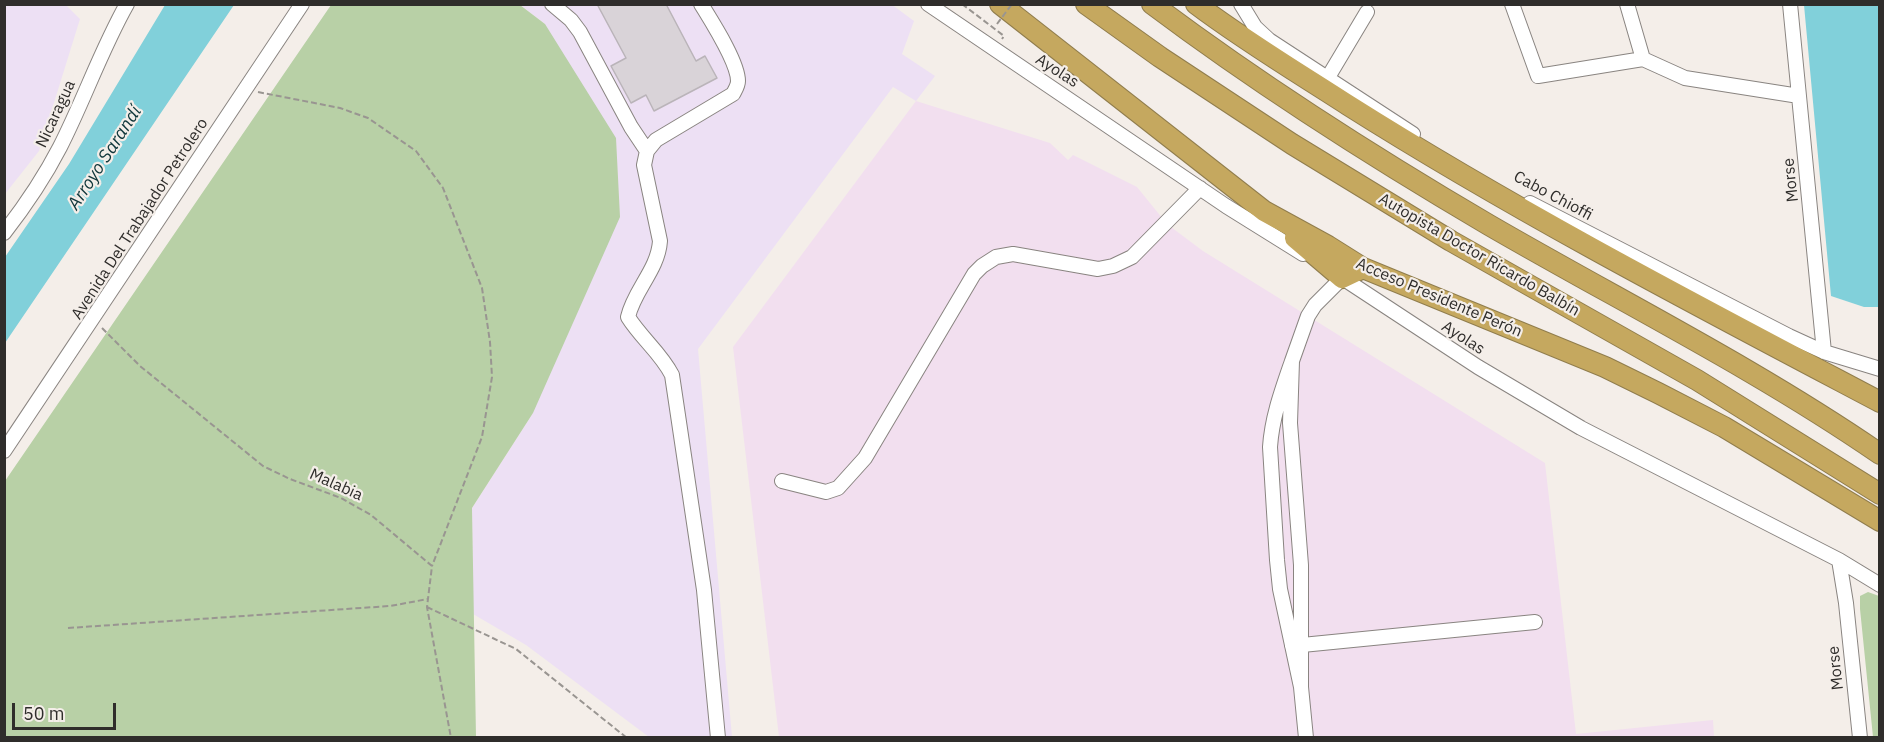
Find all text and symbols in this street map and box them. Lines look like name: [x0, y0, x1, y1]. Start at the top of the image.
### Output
street label: Ayolas: [1032, 50, 1082, 92]
street label: Nicaragua: [32, 77, 80, 151]
water label: Arroyo Sarandí: [63, 102, 147, 214]
street label: Avenida Del Trabajador Petrolero: [68, 115, 212, 323]
street label: Morse: [1779, 157, 1803, 203]
street label: Cabo Chioffi: [1510, 167, 1596, 225]
street label: Autopista Doctor Ricardo Balbín: [1375, 189, 1583, 321]
street label: Acceso Presidente Perón: [1353, 254, 1525, 342]
street label: Ayolas: [1438, 317, 1488, 359]
street label: Malabia: [306, 465, 366, 505]
street label: Morse: [1824, 645, 1848, 691]
scale bar: [15, 691, 118, 729]
text: 50 m: [23, 702, 65, 725]

